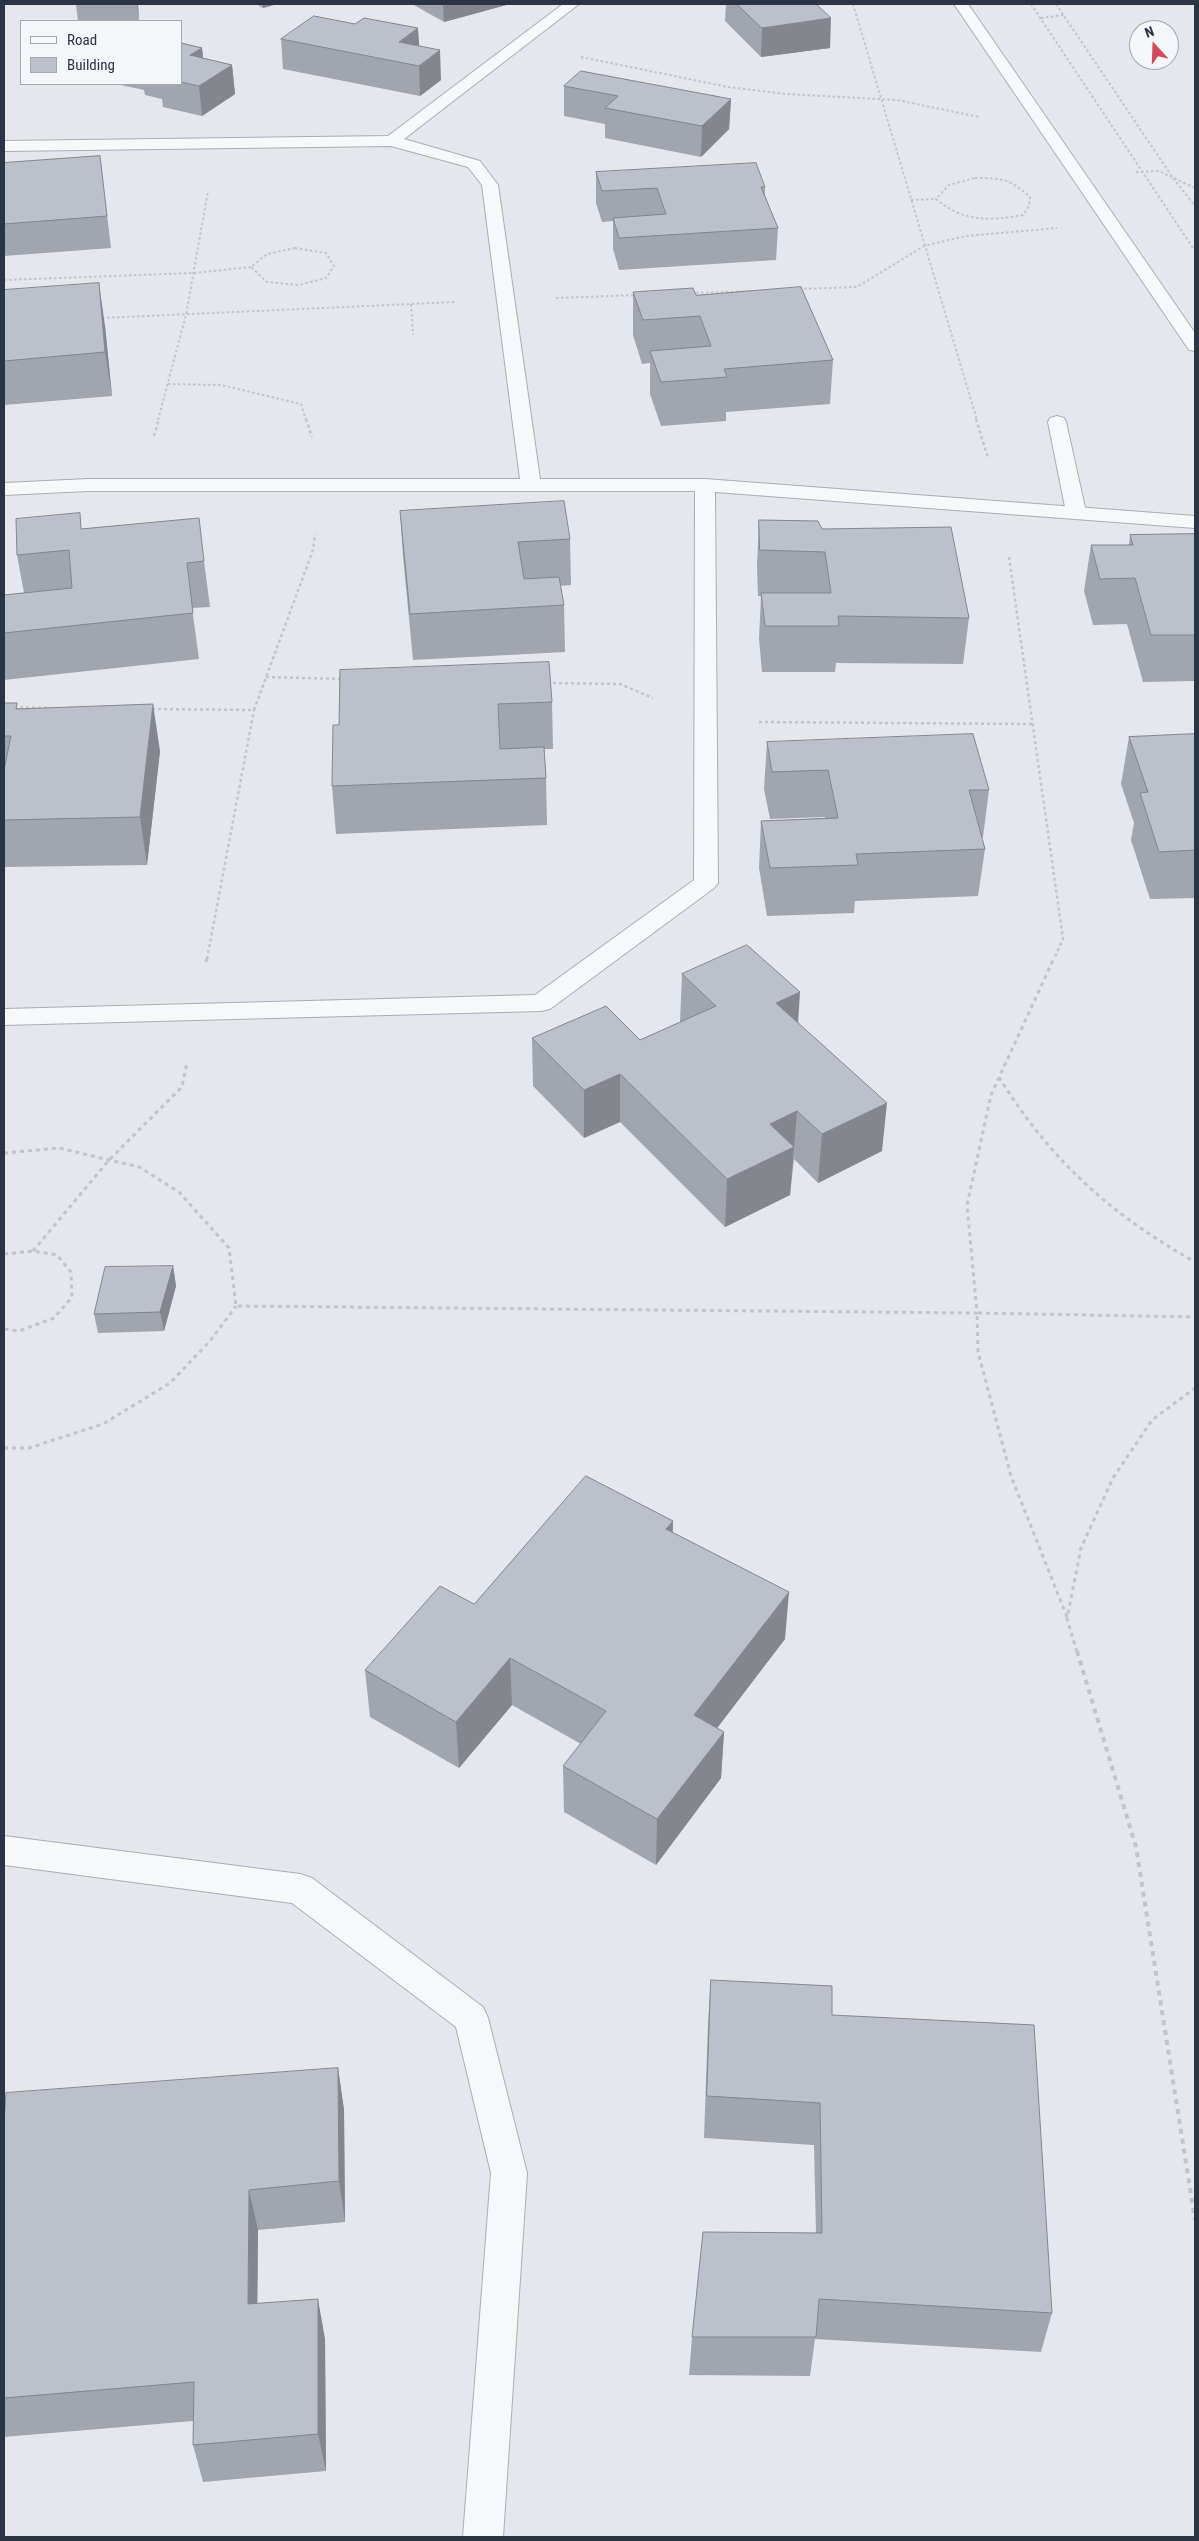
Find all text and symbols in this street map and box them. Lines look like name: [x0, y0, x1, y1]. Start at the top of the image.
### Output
legend: [20, 20, 182, 85]
north arrow: [1129, 20, 1179, 70]
text: N: [1142, 23, 1156, 41]
text: Road: [67, 31, 97, 49]
text: Building: [67, 56, 115, 74]

